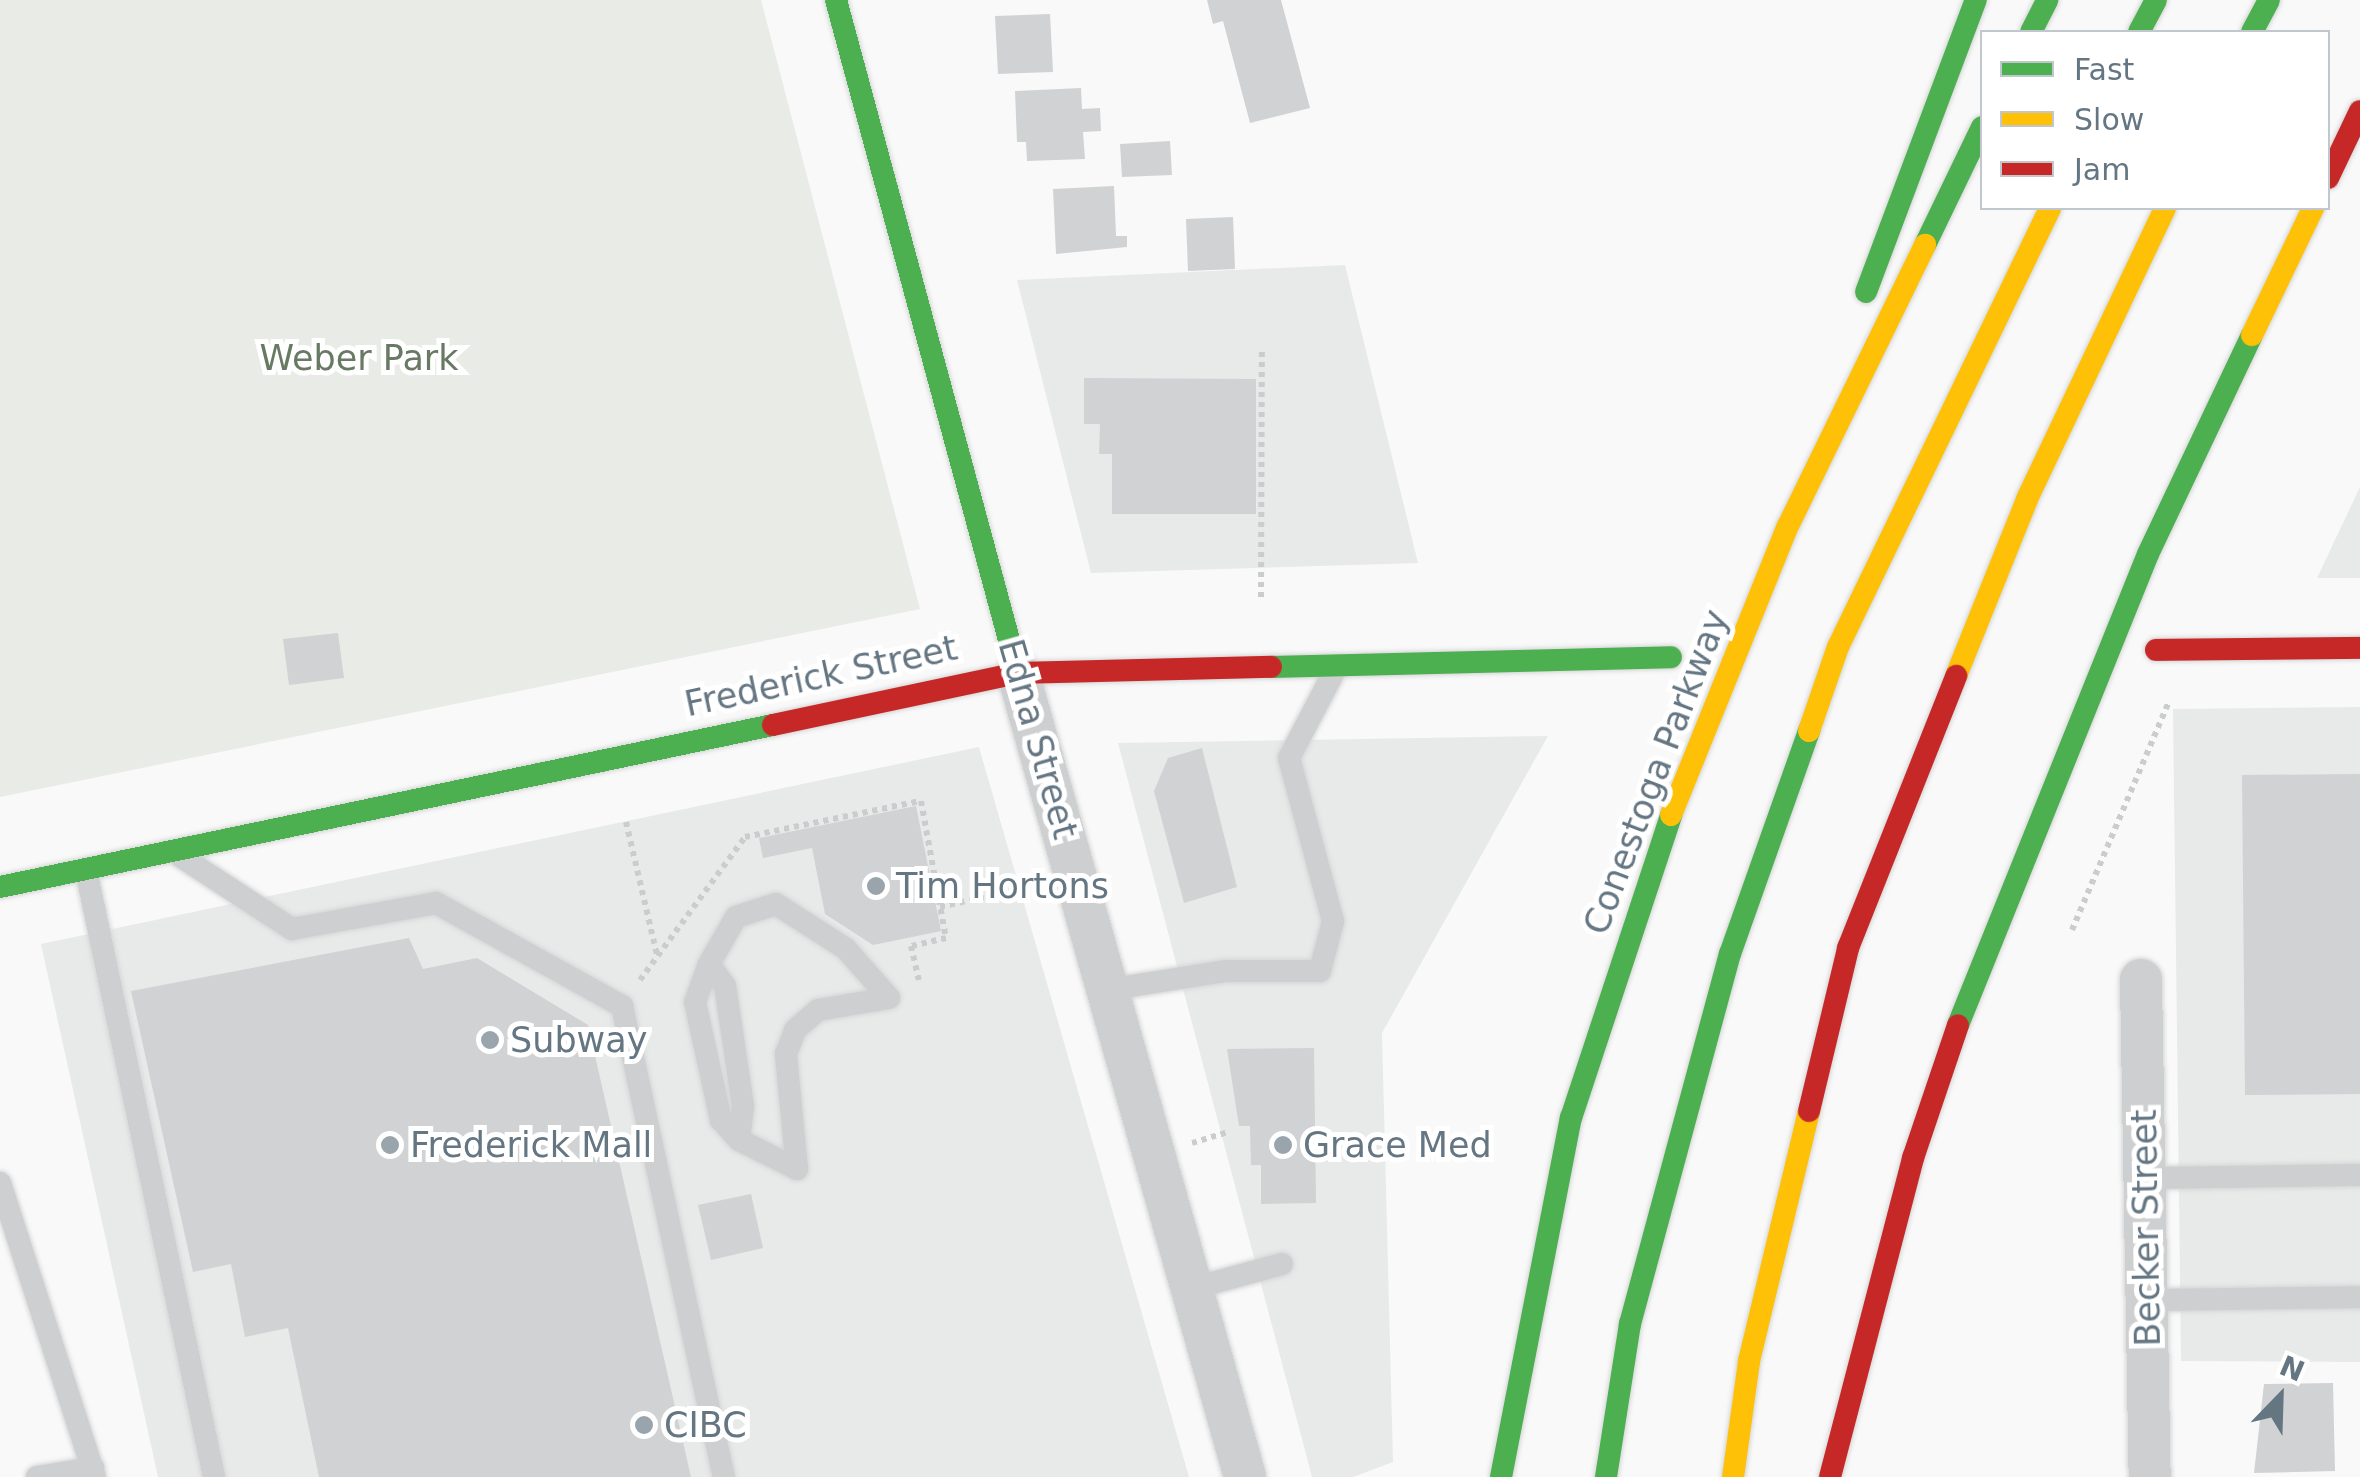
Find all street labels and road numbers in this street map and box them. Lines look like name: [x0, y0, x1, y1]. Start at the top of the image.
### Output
street label: Conestoga Parkway: [1575, 604, 1737, 940]
street label: Frederick Street: [681, 627, 961, 725]
street label: Edna Street: [990, 634, 1086, 844]
street label: Becker Street: [2123, 1109, 2169, 1347]

